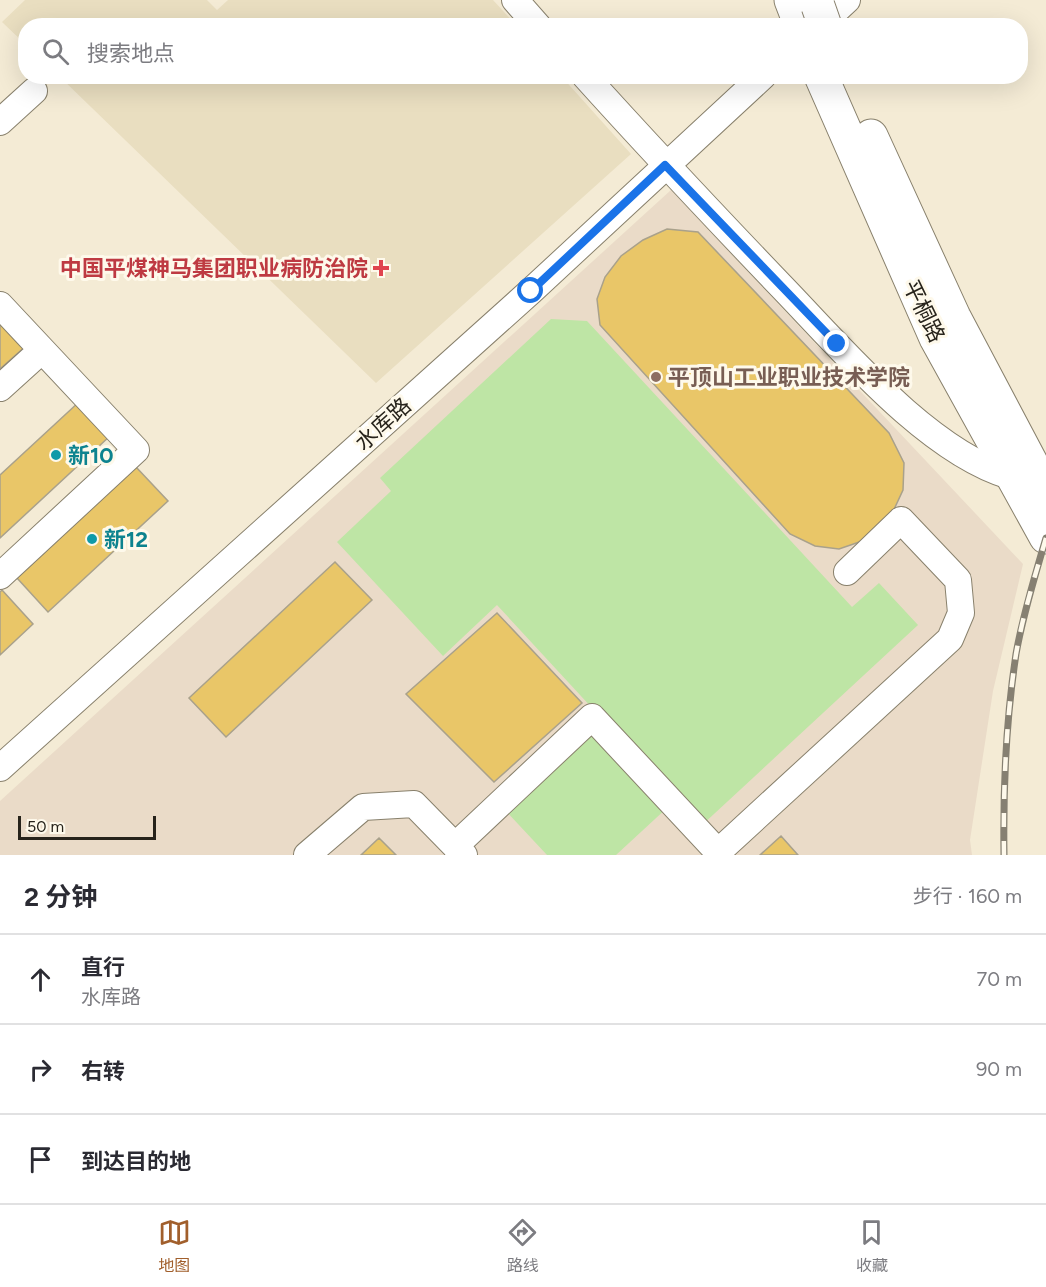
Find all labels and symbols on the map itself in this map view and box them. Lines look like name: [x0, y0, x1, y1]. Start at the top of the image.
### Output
place label: 中国平煤神马集团职业病防治院: [60, 255, 368, 282]
marker: 中国平煤神马集团职业病防治院: [372, 259, 390, 277]
street label: 平桐路: [897, 275, 951, 347]
route start: [517, 277, 543, 303]
route end: [823, 330, 849, 356]
place label: 平顶山工业职业技术学院: [668, 364, 910, 391]
marker: 平顶山工业职业技术学院: [649, 370, 663, 384]
street label: 水库路: [349, 392, 417, 456]
place label: 新10: [68, 442, 114, 469]
marker: 新10: [49, 448, 63, 462]
place label: 新12: [104, 526, 148, 553]
marker: 新12: [85, 532, 99, 546]
scale bar: [18, 813, 156, 840]

